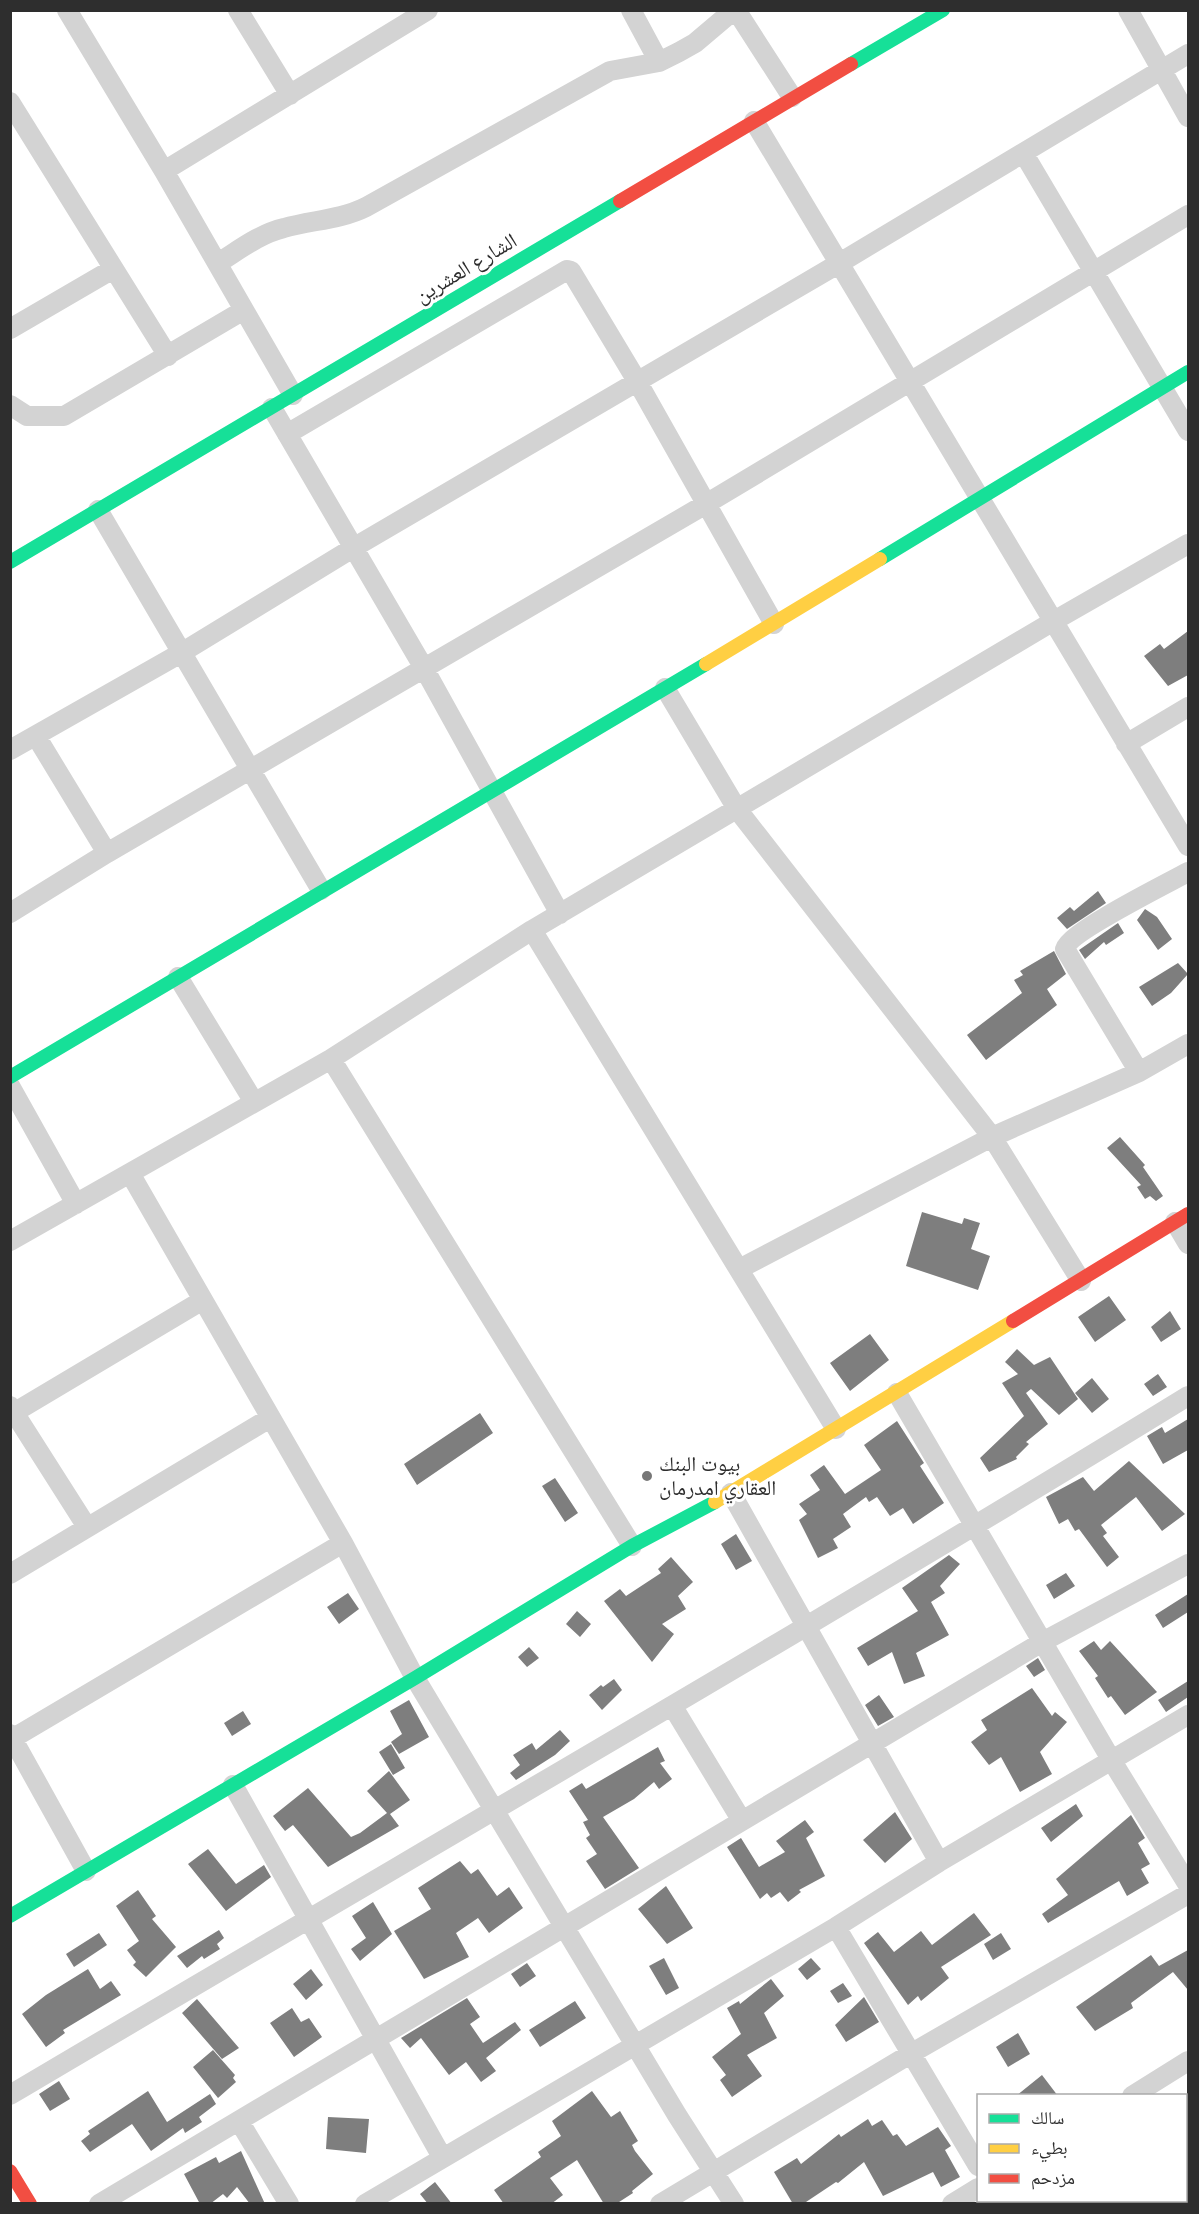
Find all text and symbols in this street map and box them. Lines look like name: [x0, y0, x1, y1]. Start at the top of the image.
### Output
street label: الشارع العشرين: [411, 228, 522, 309]
place label: بيوت البنك العقاري امدرمان: [659, 1452, 776, 1504]
marker: بيوت البنك العقاري امدرمان: [640, 1469, 654, 1483]
legend: [977, 2094, 1187, 2202]
text: سالك: [1031, 2107, 1064, 2128]
text: بطيء: [1031, 2137, 1068, 2163]
text: مزدحم: [1031, 2167, 1075, 2190]

